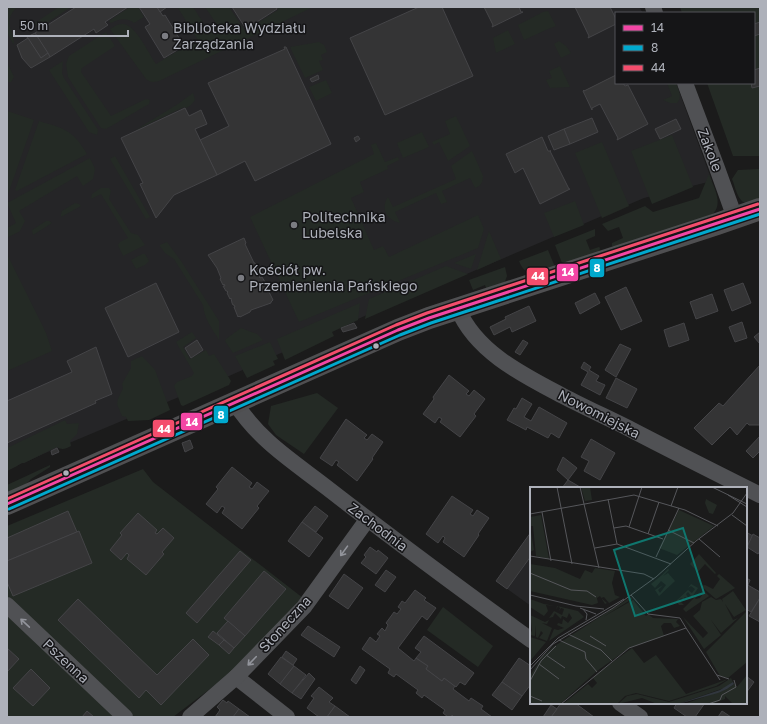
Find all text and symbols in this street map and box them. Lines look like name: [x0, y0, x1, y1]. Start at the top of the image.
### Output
scale bar: [14, 12, 128, 38]
legend: [615, 12, 755, 84]
text: 50 m: [20, 18, 48, 33]
place label: Biblioteka Wydziału Zarządzania: [173, 19, 306, 52]
text: 14: [651, 20, 664, 35]
marker: Biblioteka Wydziału Zarządzania: [160, 31, 170, 41]
text: 8: [651, 40, 658, 55]
text: 44: [651, 60, 666, 75]
street label: Zakole: [695, 126, 726, 174]
place label: Politechnika Lubelska: [302, 208, 386, 241]
marker: Politechnika Lubelska: [289, 220, 299, 230]
line badge: 8: [589, 258, 605, 278]
place label: Kościół pw. Przemienienia Pańskiego: [249, 261, 417, 294]
text: 8: [593, 261, 601, 274]
line badge: 14: [556, 263, 579, 282]
text: 14: [562, 265, 574, 278]
line badge: 44: [526, 267, 549, 286]
text: 44: [531, 269, 545, 282]
marker: Kościół pw. Przemienienia Pańskiego: [236, 273, 246, 283]
unlabelled marker: [371, 341, 381, 351]
street label: Nowomiejska: [555, 386, 643, 441]
line badge: 8: [213, 405, 229, 424]
text: 8: [217, 408, 225, 421]
line badge: 14: [180, 412, 203, 431]
text: 14: [186, 415, 198, 428]
line badge: 44: [152, 419, 175, 438]
text: 44: [157, 422, 171, 435]
unlabelled marker: [61, 468, 71, 478]
inset map: [530, 487, 747, 704]
street label: Zachodnia: [345, 499, 411, 554]
one-way arrow: [340, 545, 349, 556]
street label: Słoneczna: [255, 592, 314, 655]
one-way arrow: [20, 618, 30, 628]
street label: Pszenna: [40, 635, 93, 686]
one-way arrow: [247, 656, 257, 666]

